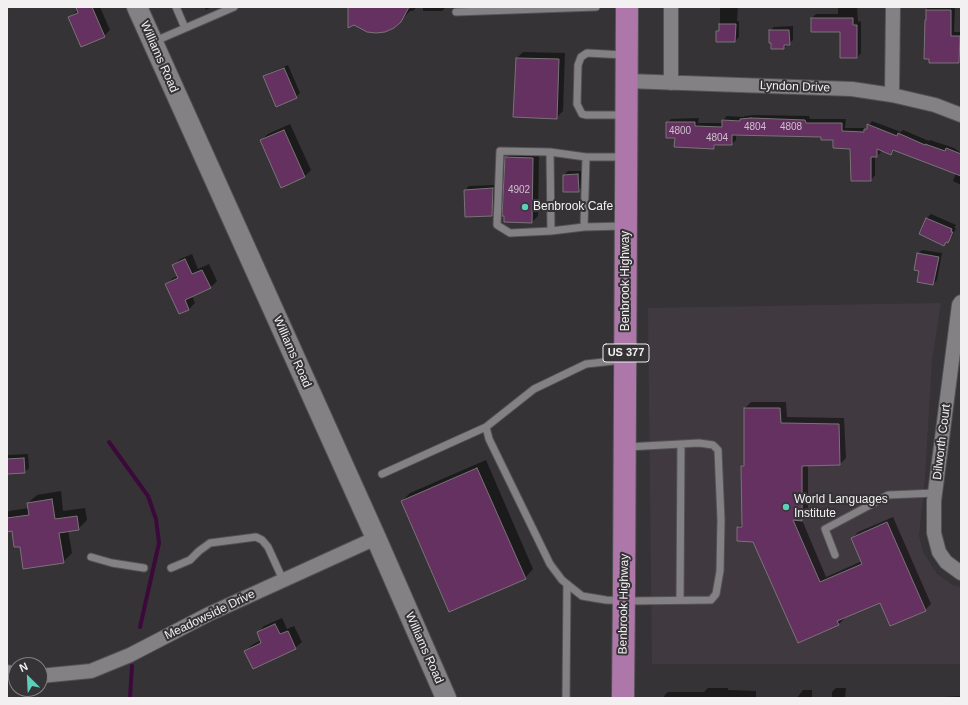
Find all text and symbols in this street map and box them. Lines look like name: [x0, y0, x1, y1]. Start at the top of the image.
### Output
street label: Williams Road: [137, 19, 181, 95]
street label: Lyndon Drive: [760, 79, 830, 95]
house number: 4804: [744, 121, 766, 133]
house number: 4808: [780, 121, 802, 133]
house number: 4800: [669, 125, 691, 137]
house number: 4804: [706, 132, 728, 144]
house number: 4902: [508, 184, 530, 196]
place label: Benbrook Cafe: [533, 200, 613, 214]
marker: Benbrook Cafe: [520, 202, 530, 212]
street label: Benbrook Highway: [619, 231, 633, 331]
street label: Williams Road: [270, 314, 314, 390]
road number: US 377: [603, 344, 649, 362]
street label: Dilworth Court: [930, 403, 954, 481]
place label: World Languages Institute: [794, 493, 888, 521]
marker: World Languages Institute: [781, 502, 791, 512]
street label: Benbrook Highway: [616, 554, 632, 654]
street label: Meadowside Drive: [162, 587, 258, 643]
street label: Williams Road: [402, 610, 446, 686]
north arrow: [8, 657, 48, 697]
text: N: [17, 660, 30, 674]

